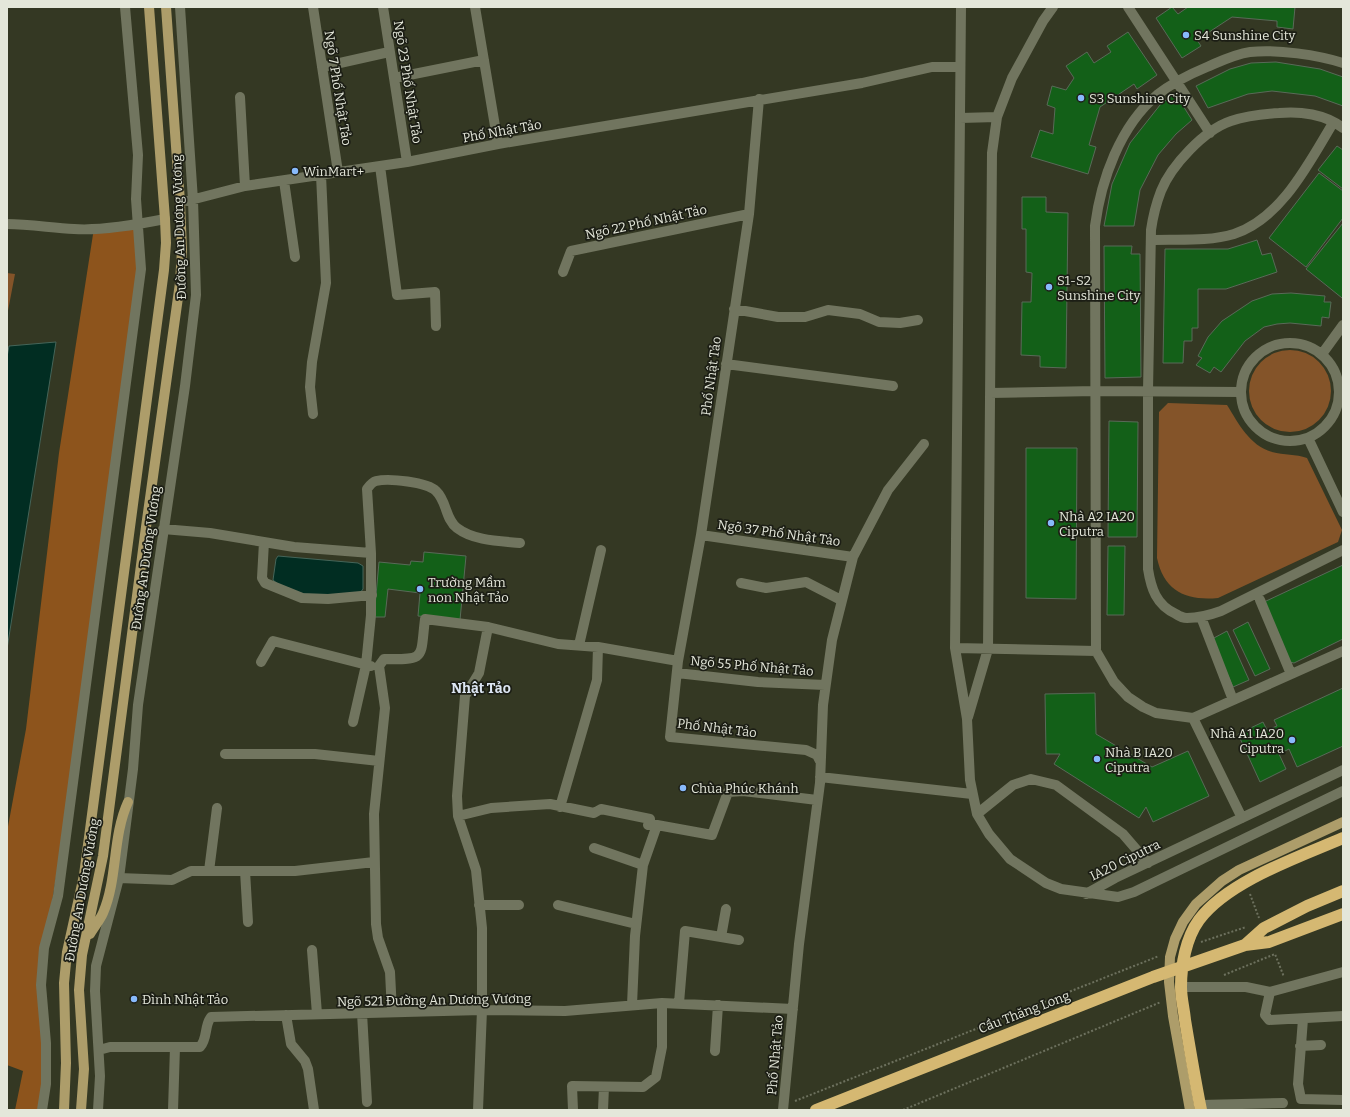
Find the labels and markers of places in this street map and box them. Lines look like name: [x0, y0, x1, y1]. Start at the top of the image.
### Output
place label: S4 Sunshine City: [1194, 28, 1295, 43]
marker: S4 Sunshine City: [1181, 30, 1191, 40]
place label: S3 Sunshine City: [1089, 91, 1190, 106]
marker: S3 Sunshine City: [1076, 93, 1086, 103]
place label: WinMart+: [303, 164, 364, 179]
marker: WinMart+: [290, 166, 300, 176]
place label: S1-S2 Sunshine City: [1057, 273, 1140, 303]
marker: S1-S2 Sunshine City: [1044, 282, 1054, 292]
place label: Nhà A2 IA20 Ciputra: [1059, 509, 1135, 539]
marker: Nhà A2 IA20 Ciputra: [1046, 518, 1056, 528]
place label: Trường Mầm non Nhật Tảo: [428, 575, 509, 605]
marker: Trường Mầm non Nhật Tảo: [415, 584, 425, 594]
place label: Nhà A1 IA20 Ciputra: [1210, 726, 1284, 756]
marker: Nhà A1 IA20 Ciputra: [1287, 735, 1297, 745]
place label: Nhà B IA20 Ciputra: [1105, 745, 1173, 775]
marker: Nhà B IA20 Ciputra: [1092, 754, 1102, 764]
place label: Chùa Phúc Khánh: [691, 781, 799, 796]
marker: Chùa Phúc Khánh: [678, 783, 688, 793]
place label: Đình Nhật Tảo: [142, 992, 228, 1007]
marker: Đình Nhật Tảo: [129, 994, 139, 1004]

